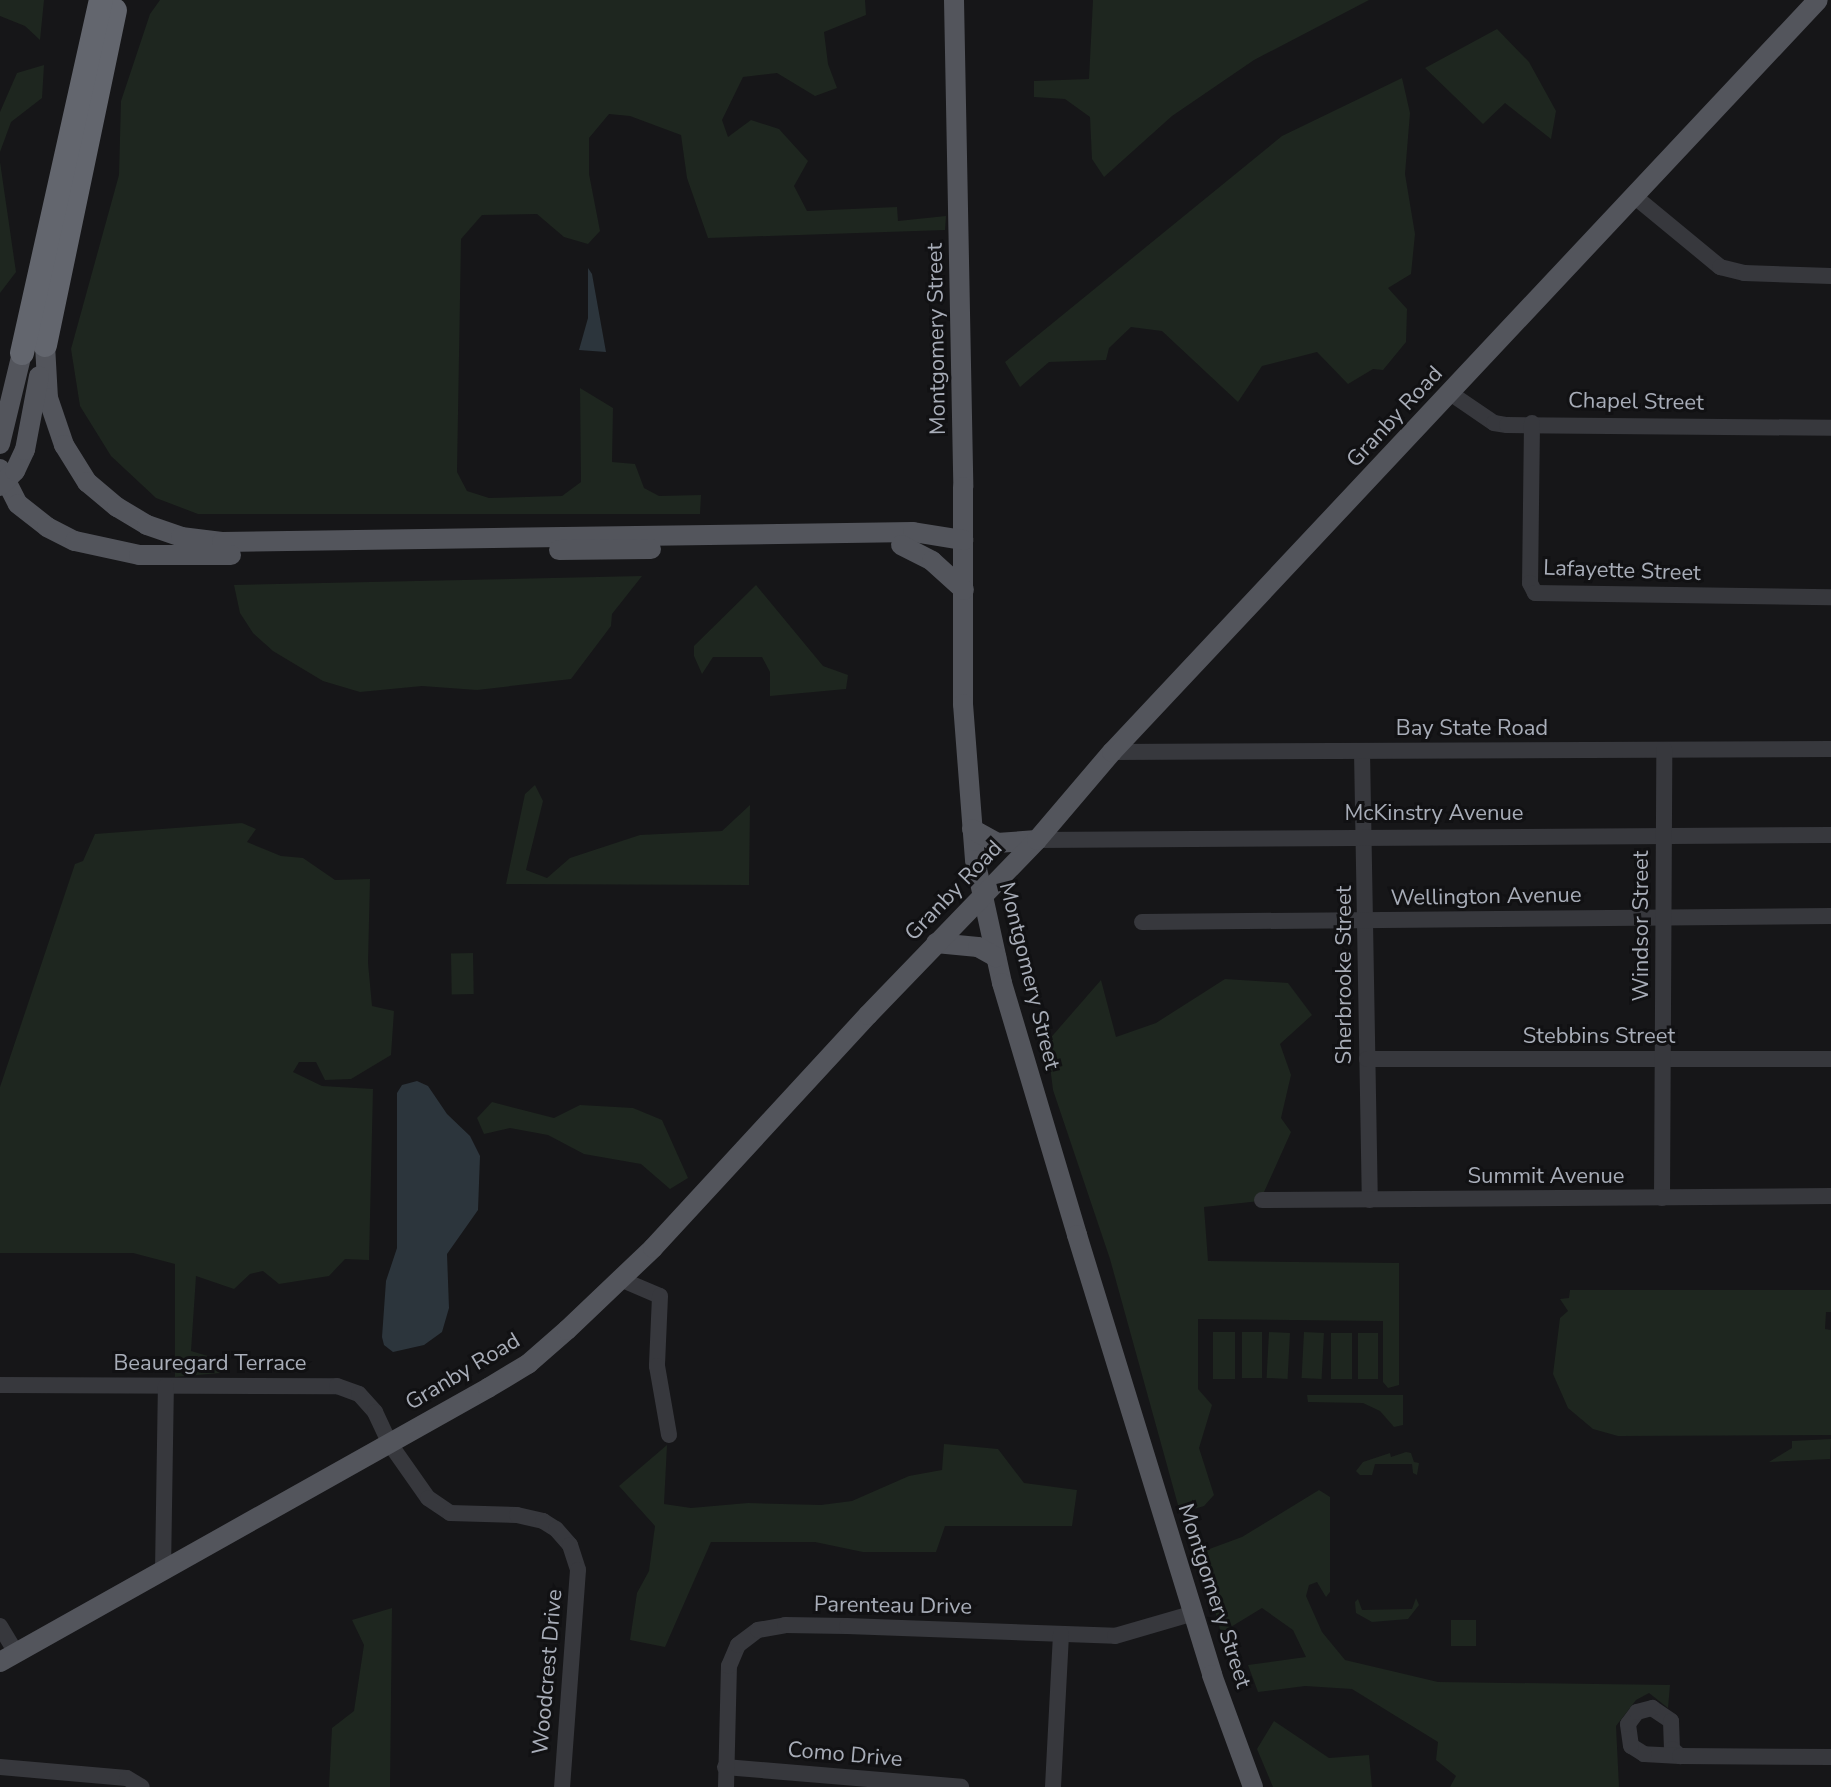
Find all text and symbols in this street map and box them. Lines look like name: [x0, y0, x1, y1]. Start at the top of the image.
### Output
street label: Montgomery Street: [922, 243, 952, 435]
street label: Granby Road: [1341, 361, 1449, 473]
street label: Chapel Street: [1568, 388, 1704, 416]
street label: Lafayette Street: [1543, 555, 1701, 587]
street label: Bay State Road: [1396, 716, 1548, 742]
street label: McKinstry Avenue: [1345, 801, 1523, 827]
street label: Granby Road: [900, 836, 1008, 946]
street label: Windsor Street: [1629, 850, 1655, 1002]
street label: Montgomery Street: [993, 880, 1065, 1072]
street label: Wellington Avenue: [1390, 882, 1582, 912]
street label: Sherbrooke Street: [1332, 886, 1358, 1064]
street label: Stebbins Street: [1523, 1024, 1675, 1050]
street label: Summit Avenue: [1468, 1164, 1624, 1190]
street label: Granby Road: [401, 1328, 525, 1416]
street label: Beauregard Terrace: [113, 1351, 307, 1377]
street label: Montgomery Street: [1172, 1500, 1256, 1692]
street label: Woodcrest Drive: [528, 1588, 568, 1756]
street label: Parenteau Drive: [814, 1591, 972, 1621]
street label: Como Drive: [786, 1737, 904, 1773]

